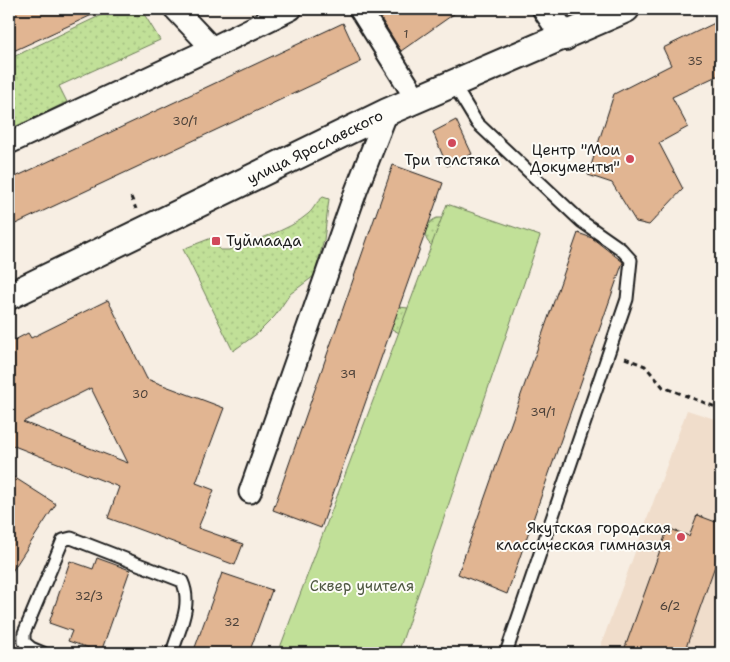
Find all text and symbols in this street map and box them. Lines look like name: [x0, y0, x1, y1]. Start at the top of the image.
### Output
house number: 1: [403, 26, 409, 42]
house number: 35: [687, 53, 703, 69]
street label: улица Ярославского: [244, 105, 386, 189]
house number: 30/1: [172, 113, 198, 129]
marker: Три толстяка: [446, 137, 458, 149]
place label: Центр "Мои Документы": [530, 140, 620, 177]
place label: Три толстяка: [404, 150, 500, 170]
marker: Центр "Мои Документы": [624, 153, 636, 165]
place label: Туймаада: [226, 231, 302, 251]
marker: Туймаада: [210, 235, 222, 247]
house number: 39: [340, 366, 356, 382]
house number: 30: [132, 386, 148, 402]
house number: 39/1: [530, 404, 556, 420]
place label: Якутская городская классическая гимназия: [496, 518, 671, 555]
marker: Якутская городская классическая гимназия: [675, 531, 687, 543]
park label: Сквер учителя: [310, 576, 414, 596]
house number: 32/3: [75, 588, 103, 604]
house number: 6/2: [660, 598, 680, 614]
house number: 32: [224, 614, 240, 630]

